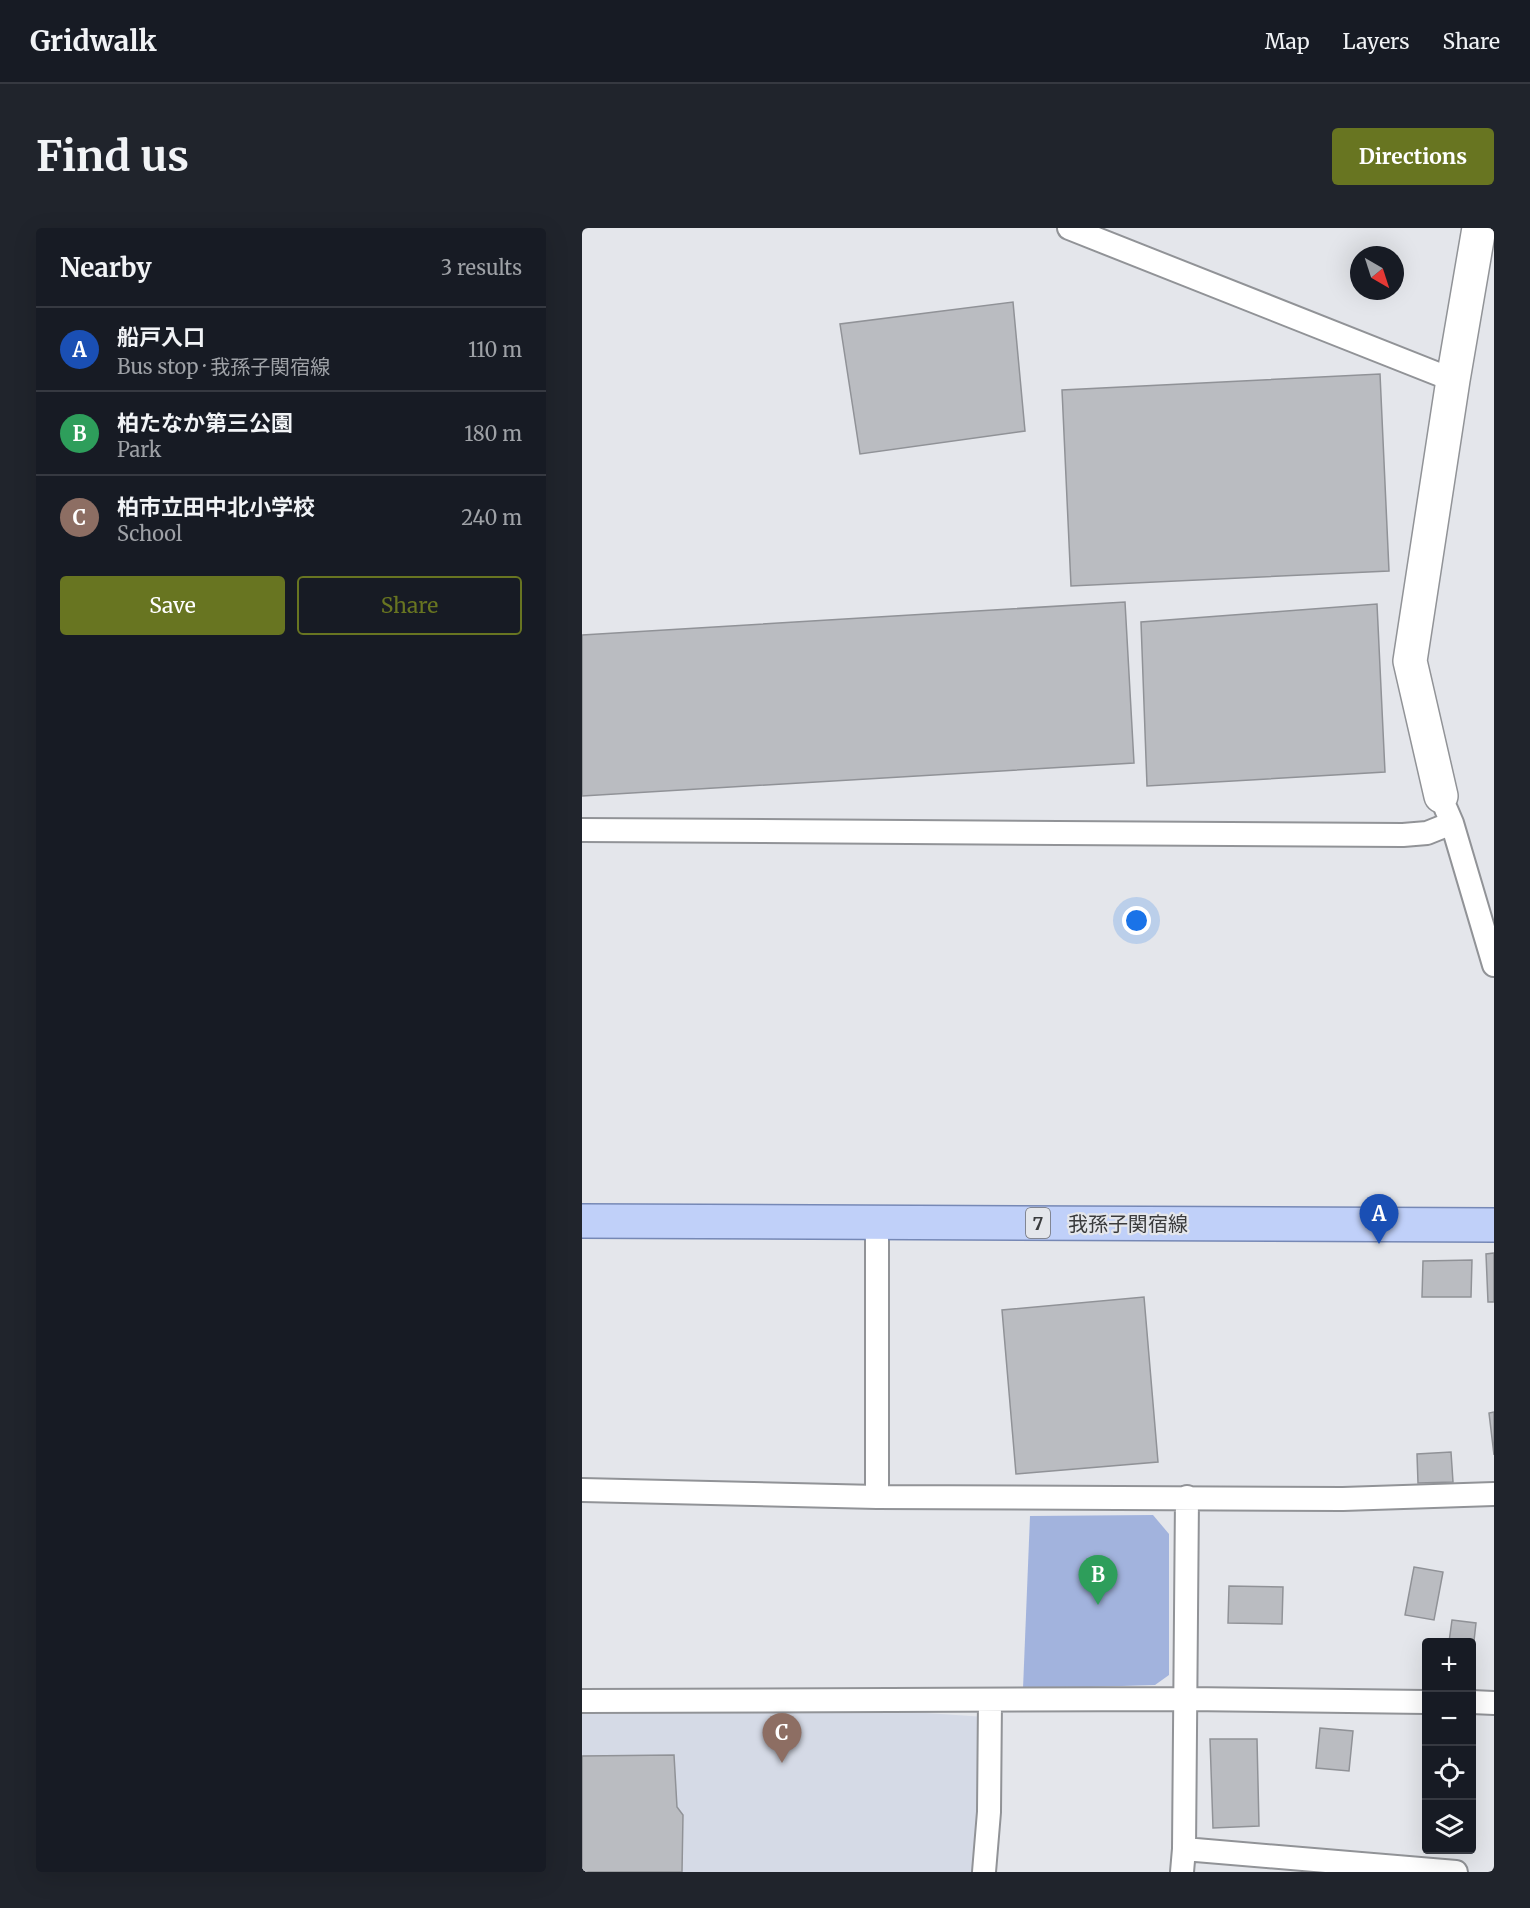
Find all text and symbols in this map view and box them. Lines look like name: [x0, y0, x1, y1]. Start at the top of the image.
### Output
text: Gridwalk: [30, 23, 157, 59]
text: Map: [1265, 28, 1310, 55]
text: Layers: [1343, 28, 1410, 55]
text: Share: [1443, 28, 1500, 55]
button: Directions: [1332, 128, 1494, 185]
text: Find us: [36, 130, 189, 182]
north arrow: [1350, 246, 1404, 300]
text: Nearby: [60, 251, 152, 284]
text: 3 results: [441, 255, 522, 280]
text: 船戸入口: [117, 323, 205, 351]
text: A: [72, 337, 87, 362]
text: 110 m: [468, 337, 522, 362]
text: Bus stop · 我孫子関宿線: [117, 354, 330, 379]
text: 柏たなか第三公園: [117, 409, 293, 437]
text: B: [73, 421, 86, 446]
text: 180 m: [464, 421, 522, 446]
text: Park: [117, 437, 161, 462]
text: 柏市立田中北小学校: [117, 493, 315, 521]
text: C: [73, 505, 86, 530]
text: 240 m: [461, 505, 522, 530]
text: School: [117, 521, 182, 546]
button: Save: [60, 576, 285, 635]
button: Share: [297, 576, 522, 635]
your location: [1122, 906, 1151, 935]
pin: A: [1360, 1194, 1398, 1244]
road number: 7: [1026, 1208, 1050, 1238]
street label: 我孫子関宿線: [1068, 1211, 1188, 1236]
pin: B: [1078, 1556, 1118, 1605]
map controls: [1422, 1638, 1476, 1854]
button: +: [1422, 1638, 1476, 1692]
button: −: [1422, 1692, 1476, 1746]
pin: C: [762, 1714, 802, 1763]
button: locate: [1422, 1746, 1476, 1800]
button: layers: [1422, 1800, 1476, 1854]

